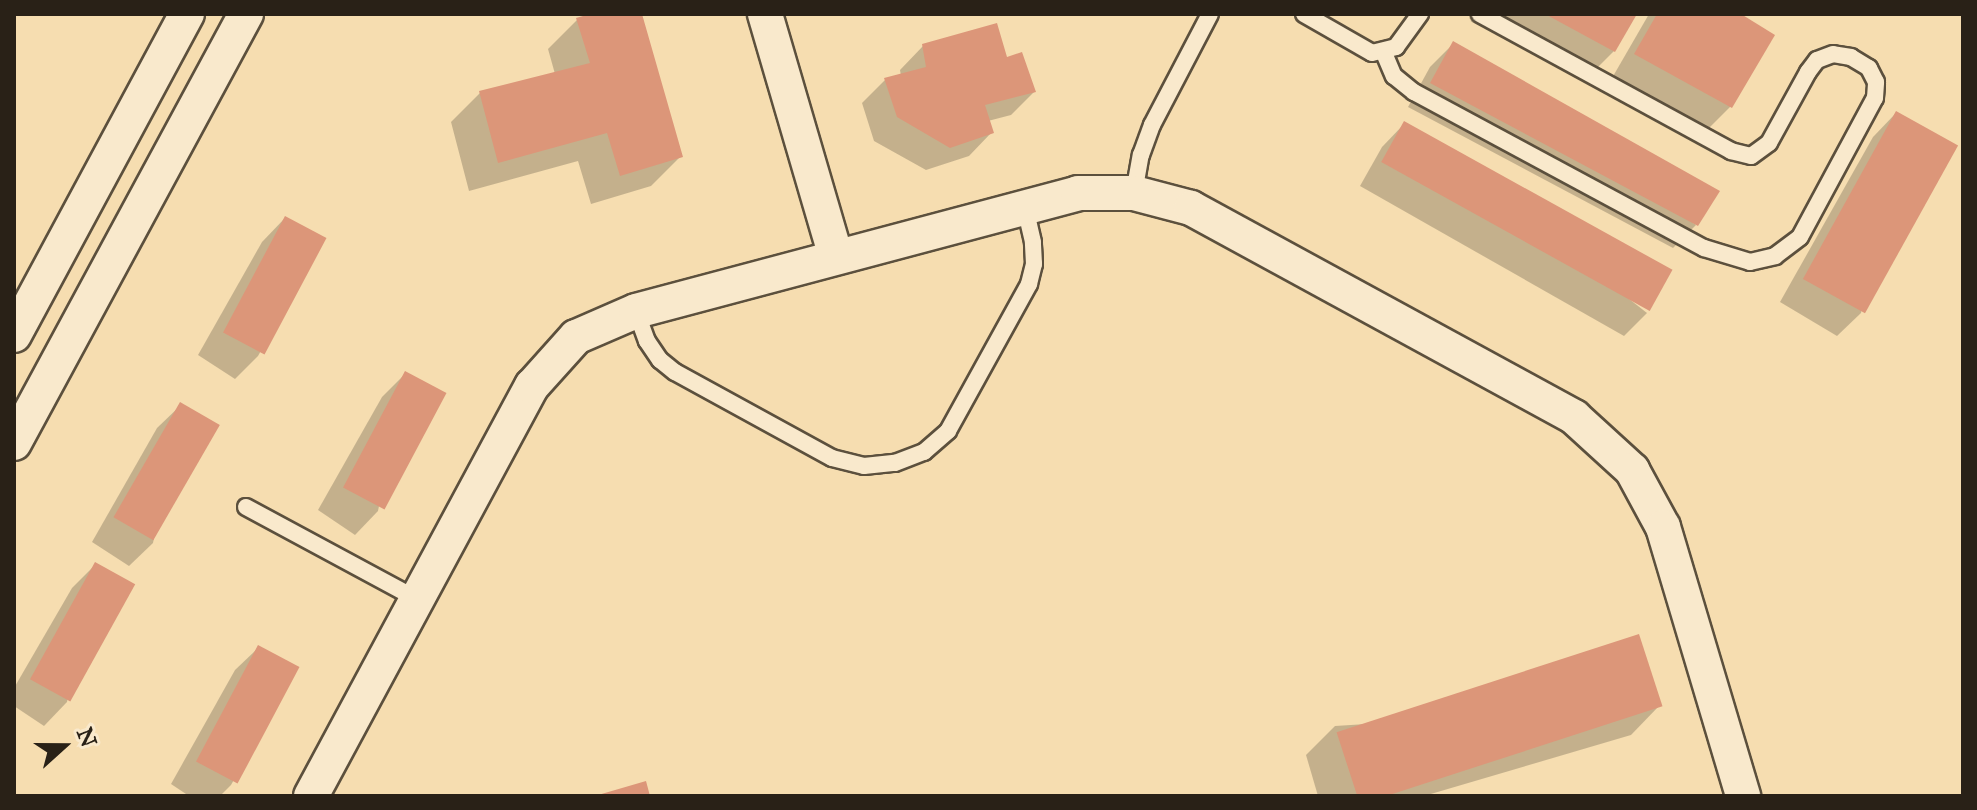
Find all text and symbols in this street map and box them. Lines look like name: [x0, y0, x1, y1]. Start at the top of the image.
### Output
north arrow: [24, 706, 104, 786]
text: N: [71, 724, 103, 751]

